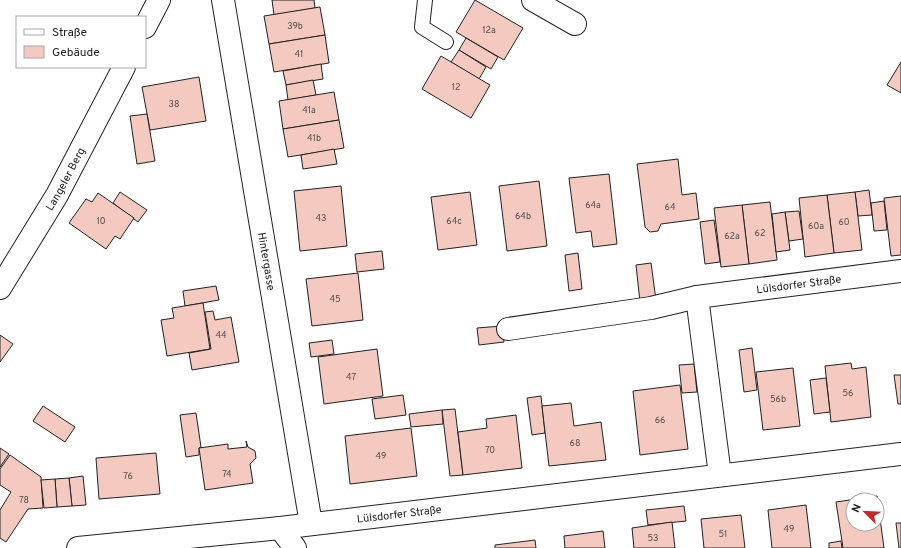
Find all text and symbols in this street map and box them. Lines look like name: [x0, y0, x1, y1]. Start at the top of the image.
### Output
legend: [16, 16, 146, 68]
house number: 39b: [287, 21, 303, 32]
text: Straße: [52, 25, 87, 41]
house number: 12a: [482, 25, 496, 36]
text: Gebäude: [52, 45, 100, 61]
house number: 41: [295, 49, 303, 60]
house number: 12: [452, 82, 460, 93]
house number: 38: [169, 99, 179, 110]
house number: 41a: [302, 105, 316, 116]
house number: 41b: [307, 133, 321, 144]
street label: Langeler Berg: [43, 145, 89, 214]
house number: 64a: [585, 200, 601, 211]
house number: 64: [665, 202, 676, 213]
house number: 64b: [515, 211, 531, 222]
house number: 43: [315, 213, 327, 224]
house number: 10: [96, 216, 106, 227]
house number: 64c: [446, 216, 462, 227]
house number: 60: [838, 217, 850, 228]
house number: 60a: [808, 221, 824, 232]
house number: 62: [755, 228, 765, 239]
street label: Hintergasse: [254, 231, 278, 292]
house number: 62a: [724, 231, 740, 242]
street label: Lülsdorfer Straße: [756, 273, 842, 297]
house number: 45: [329, 294, 341, 305]
house number: 44: [215, 330, 227, 341]
house number: 47: [346, 372, 356, 383]
house number: 56: [843, 388, 853, 399]
house number: 56b: [770, 394, 786, 405]
house number: 66: [655, 415, 665, 426]
house number: 68: [570, 438, 580, 449]
house number: 70: [485, 445, 495, 456]
house number: 49: [376, 451, 386, 462]
house number: 74: [222, 469, 232, 480]
house number: 76: [123, 471, 133, 482]
north arrow: [845, 492, 885, 532]
house number: 78: [19, 495, 29, 506]
text: N: [849, 502, 865, 515]
street label: Lülsdorfer Straße: [356, 503, 443, 527]
house number: 49: [784, 524, 794, 535]
house number: 51: [719, 529, 727, 540]
house number: 53: [647, 533, 659, 544]

